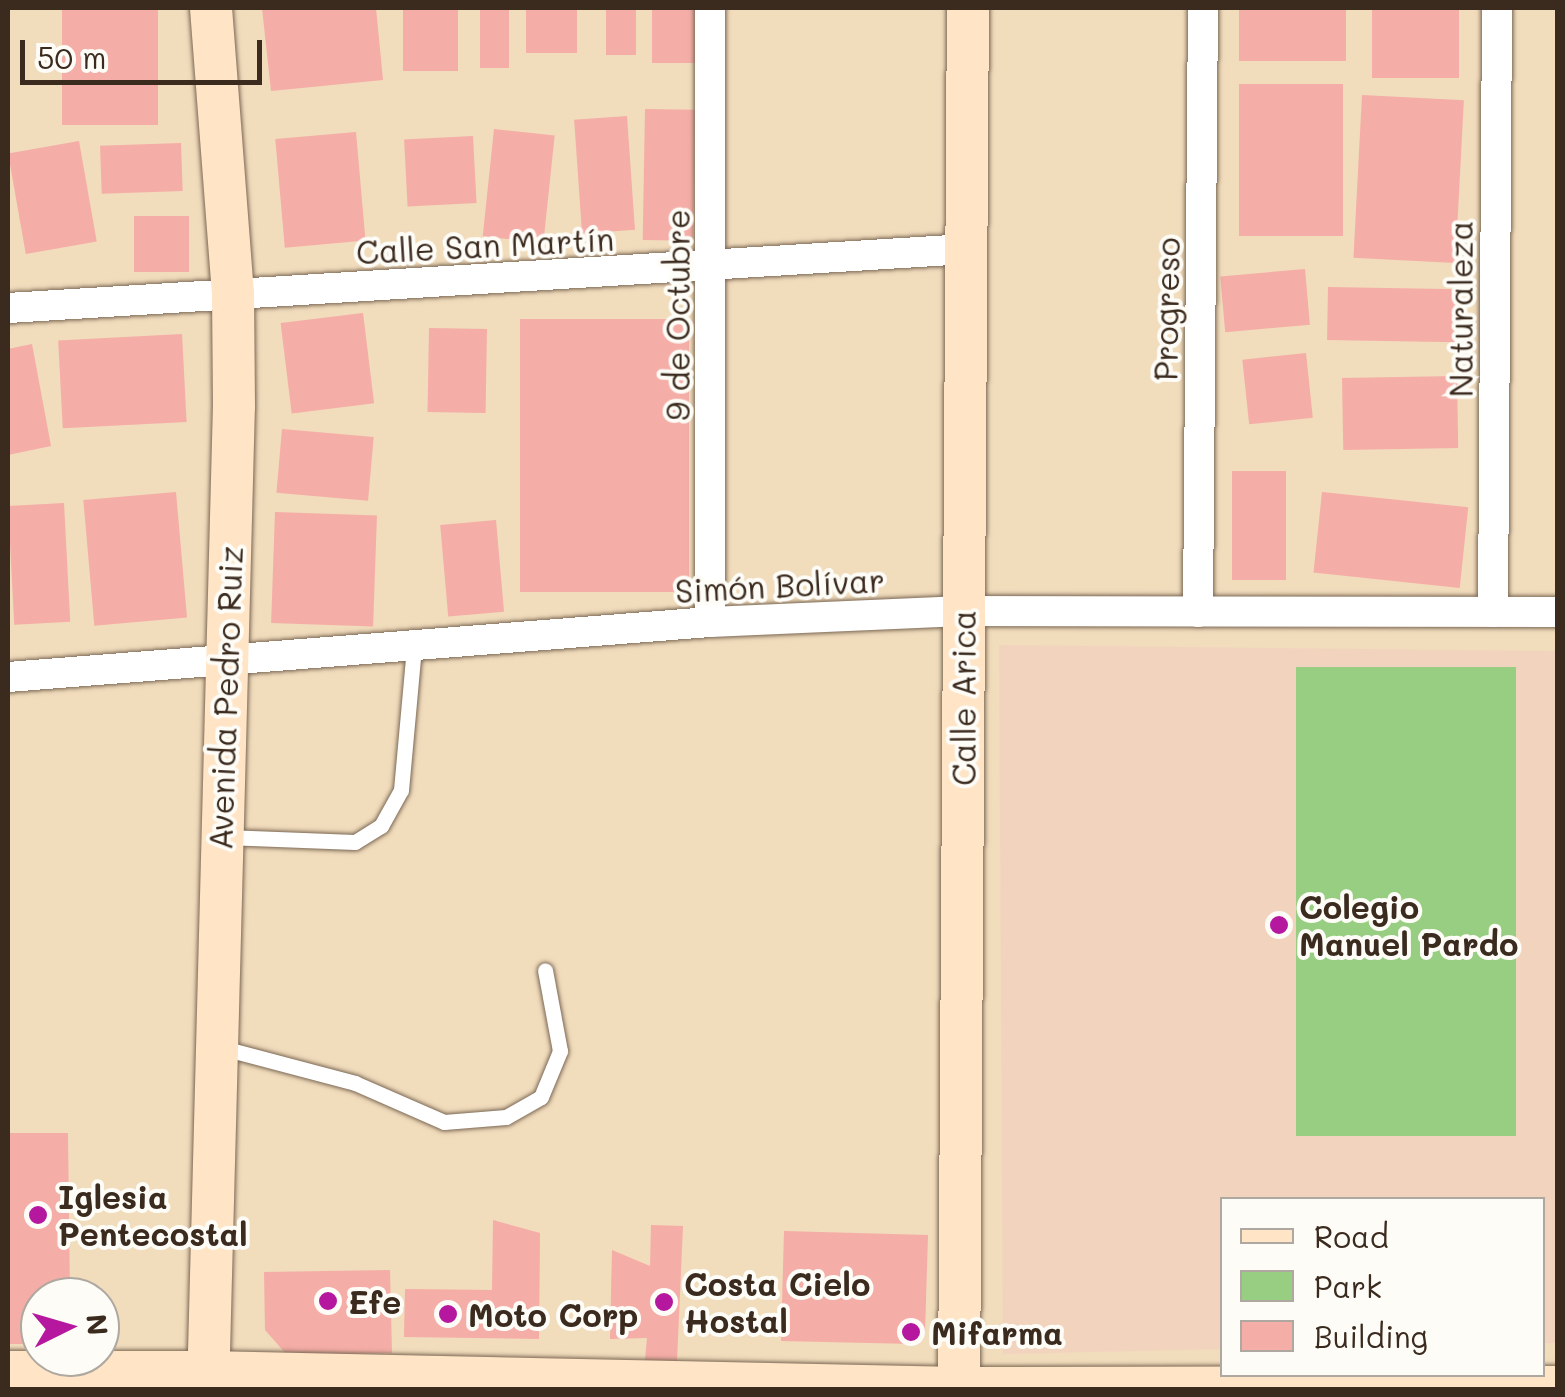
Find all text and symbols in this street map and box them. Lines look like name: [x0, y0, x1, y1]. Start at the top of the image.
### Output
scale bar: [25, 20, 268, 82]
text: 50 m: [37, 37, 107, 77]
street label: 9 de Octubre: [658, 209, 696, 421]
street label: Calle San Martín: [355, 219, 615, 271]
street label: Naturaleza: [1441, 221, 1479, 397]
street label: Progreso: [1146, 237, 1186, 381]
street label: Avenida Pedro Ruiz: [201, 545, 249, 851]
street label: Simón Bolívar: [674, 560, 886, 610]
street label: Calle Arica: [944, 610, 982, 786]
place label: Colegio Manuel Pardo: [1299, 888, 1518, 963]
marker: Colegio Manuel Pardo: [1268, 914, 1290, 936]
place label: Iglesia Pentecostal: [58, 1178, 248, 1253]
legend: [1220, 1197, 1545, 1377]
marker: Iglesia Pentecostal: [27, 1204, 49, 1226]
text: Road: [1314, 1216, 1389, 1256]
place label: Costa Cielo Hostal: [684, 1265, 870, 1340]
text: Park: [1314, 1266, 1382, 1306]
north arrow: [20, 1277, 120, 1377]
place label: Efe: [348, 1282, 401, 1320]
marker: Efe: [317, 1290, 339, 1312]
marker: Costa Cielo Hostal: [653, 1291, 675, 1313]
place label: Moto Corp: [468, 1295, 638, 1333]
marker: Moto Corp: [437, 1303, 459, 1325]
text: N: [79, 1312, 117, 1337]
place label: Mifarma: [931, 1313, 1063, 1351]
text: Building: [1314, 1316, 1428, 1356]
marker: Mifarma: [900, 1321, 922, 1343]

